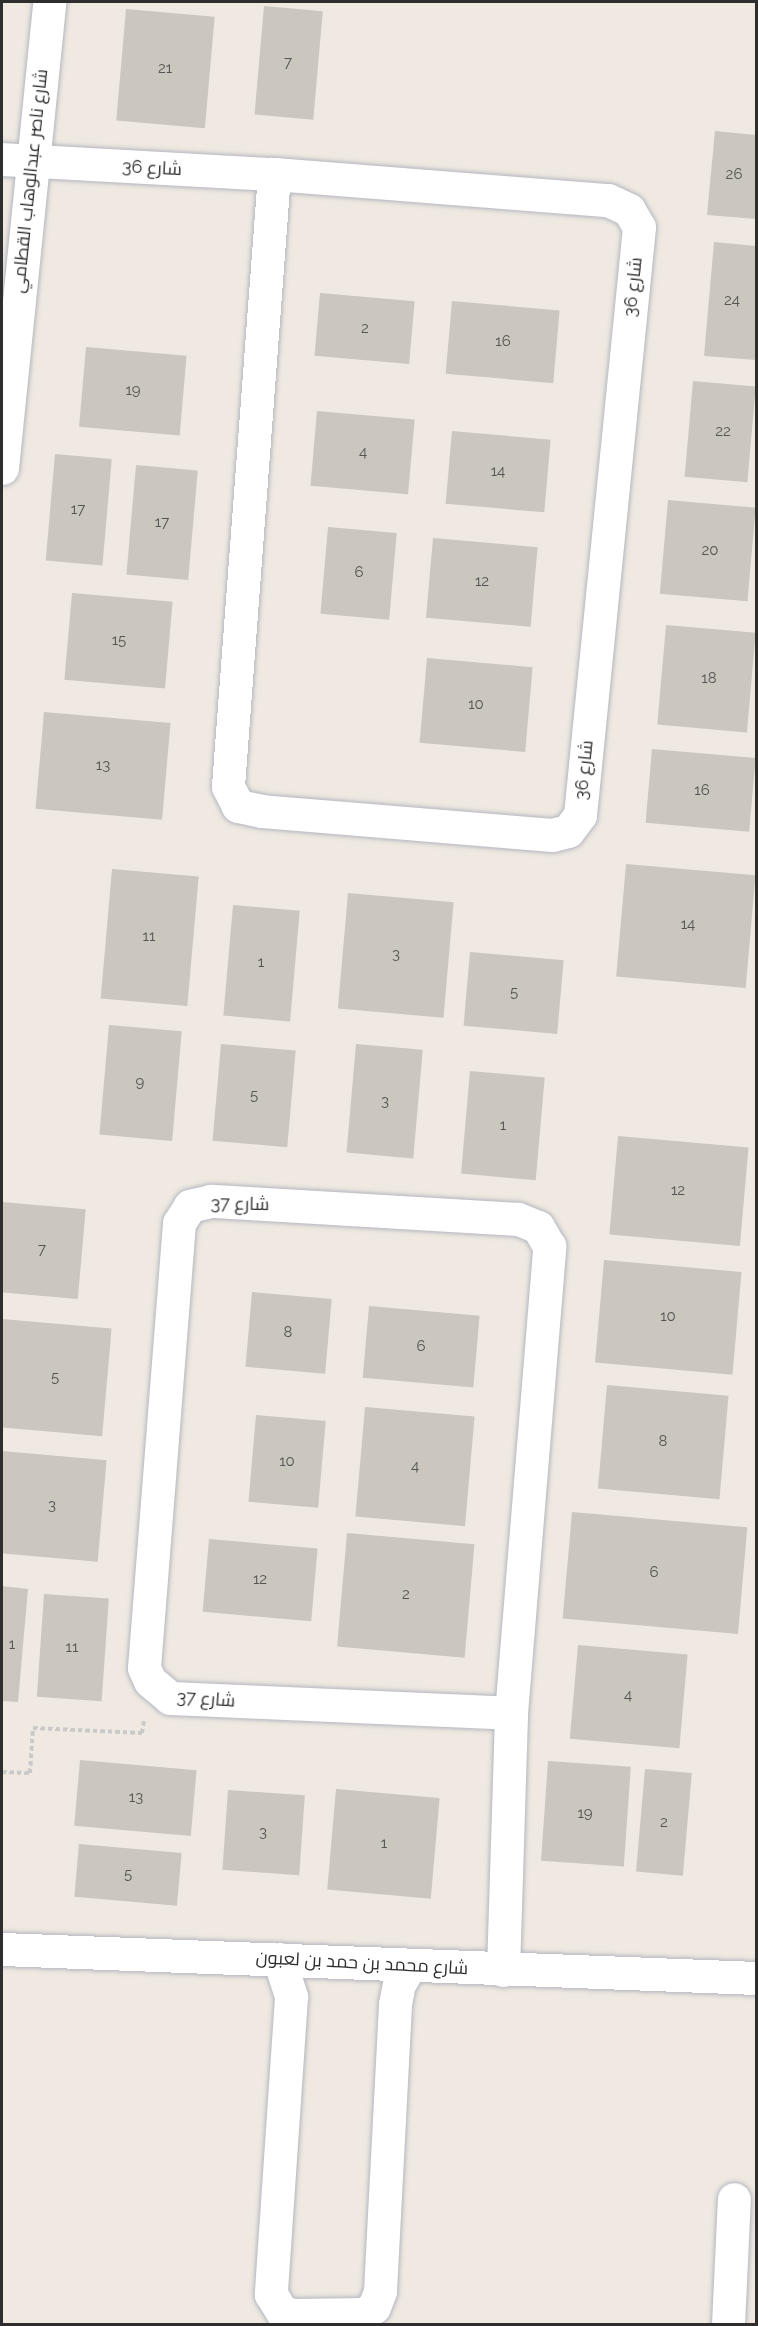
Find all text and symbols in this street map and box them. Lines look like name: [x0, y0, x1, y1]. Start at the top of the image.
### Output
house number: 7: [284, 54, 292, 72]
house number: 21: [158, 60, 172, 78]
street label: شارع ناصر عبدالوهاب القطامي: [7, 68, 53, 294]
street label: شارع 36: [122, 156, 182, 180]
house number: 26: [726, 166, 742, 184]
street label: شارع 36: [619, 256, 647, 318]
house number: 24: [724, 292, 740, 310]
house number: 2: [361, 320, 369, 338]
house number: 16: [495, 333, 511, 351]
house number: 19: [125, 382, 141, 400]
house number: 22: [715, 423, 731, 441]
house number: 4: [359, 444, 367, 462]
house number: 14: [491, 463, 505, 481]
house number: 17: [71, 501, 85, 519]
house number: 17: [155, 514, 169, 532]
house number: 20: [702, 542, 718, 560]
house number: 6: [354, 564, 364, 582]
house number: 12: [475, 573, 489, 591]
house number: 15: [112, 632, 126, 650]
house number: 18: [701, 670, 717, 688]
house number: 10: [468, 696, 484, 714]
street label: شارع 36: [570, 739, 598, 801]
house number: 13: [96, 757, 110, 775]
house number: 16: [694, 782, 710, 800]
house number: 14: [681, 916, 695, 934]
house number: 11: [143, 928, 155, 946]
house number: 3: [392, 946, 400, 964]
house number: 1: [258, 954, 264, 972]
house number: 5: [510, 984, 518, 1002]
house number: 9: [136, 1074, 144, 1092]
house number: 5: [250, 1087, 258, 1105]
house number: 3: [381, 1093, 389, 1111]
house number: 1: [500, 1117, 506, 1135]
house number: 12: [671, 1182, 685, 1200]
street label: شارع 37: [211, 1193, 269, 1215]
house number: 7: [38, 1241, 46, 1259]
house number: 10: [660, 1308, 676, 1326]
house number: 8: [284, 1324, 292, 1342]
house number: 6: [416, 1338, 426, 1356]
house number: 5: [51, 1369, 59, 1387]
house number: 8: [659, 1433, 667, 1451]
house number: 10: [279, 1453, 295, 1471]
house number: 4: [411, 1458, 419, 1476]
house number: 3: [48, 1497, 56, 1515]
house number: 6: [649, 1564, 659, 1582]
house number: 12: [253, 1571, 267, 1589]
house number: 2: [402, 1586, 410, 1604]
house number: 1: [9, 1636, 15, 1654]
house number: 11: [66, 1639, 78, 1657]
street label: شارع 37: [176, 1686, 236, 1712]
house number: 4: [624, 1687, 632, 1705]
house number: 13: [129, 1789, 143, 1807]
house number: 19: [577, 1805, 593, 1823]
house number: 2: [660, 1814, 668, 1832]
house number: 3: [259, 1824, 267, 1842]
house number: 1: [381, 1835, 387, 1853]
house number: 5: [124, 1866, 132, 1884]
street label: شارع محمد بن حمد بن لعبون: [255, 1947, 469, 1979]

